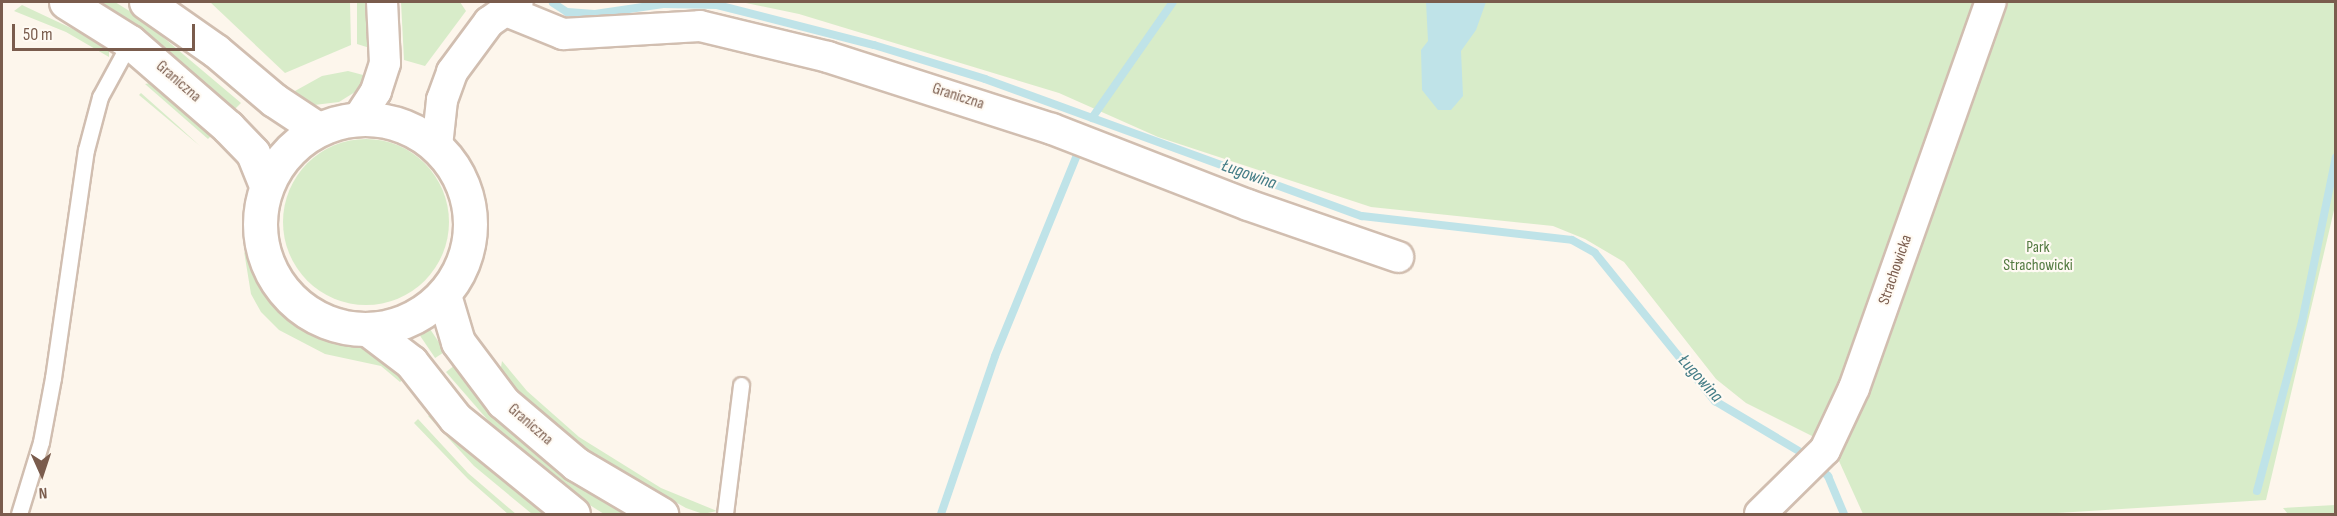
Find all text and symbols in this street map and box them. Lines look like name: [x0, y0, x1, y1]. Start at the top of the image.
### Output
scale bar: [15, 12, 198, 50]
text: 50 m: [23, 24, 53, 45]
street label: Graniczna: [152, 57, 204, 107]
street label: Graniczna: [930, 80, 986, 114]
water label: Ługowina: [1219, 155, 1279, 195]
street label: Strachowicka: [1875, 233, 1917, 307]
park label: Park Strachowicki: [2003, 238, 2073, 276]
water label: Ługowina: [1673, 351, 1727, 407]
street label: Graniczna: [504, 400, 556, 450]
north arrow: [12, 444, 72, 504]
text: N: [38, 483, 48, 502]

